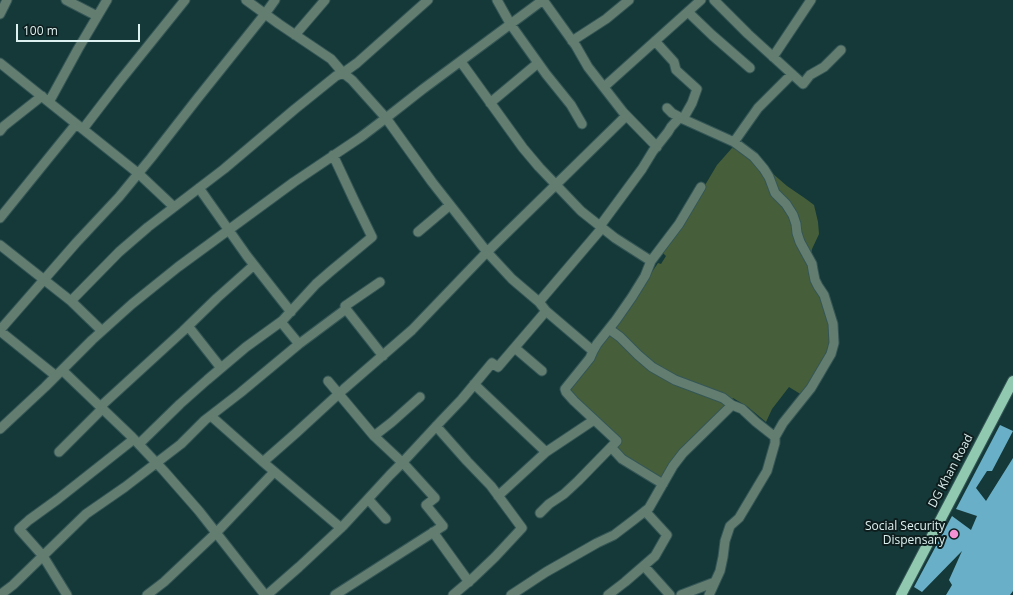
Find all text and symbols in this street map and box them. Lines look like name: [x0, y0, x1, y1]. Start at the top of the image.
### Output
scale bar: [18, 16, 142, 42]
text: 100 m: [23, 22, 58, 39]
street label: DG Khan Road: [926, 432, 976, 510]
place label: Social Security Dispensary: [865, 520, 945, 548]
marker: Social Security Dispensary: [948, 528, 960, 540]

